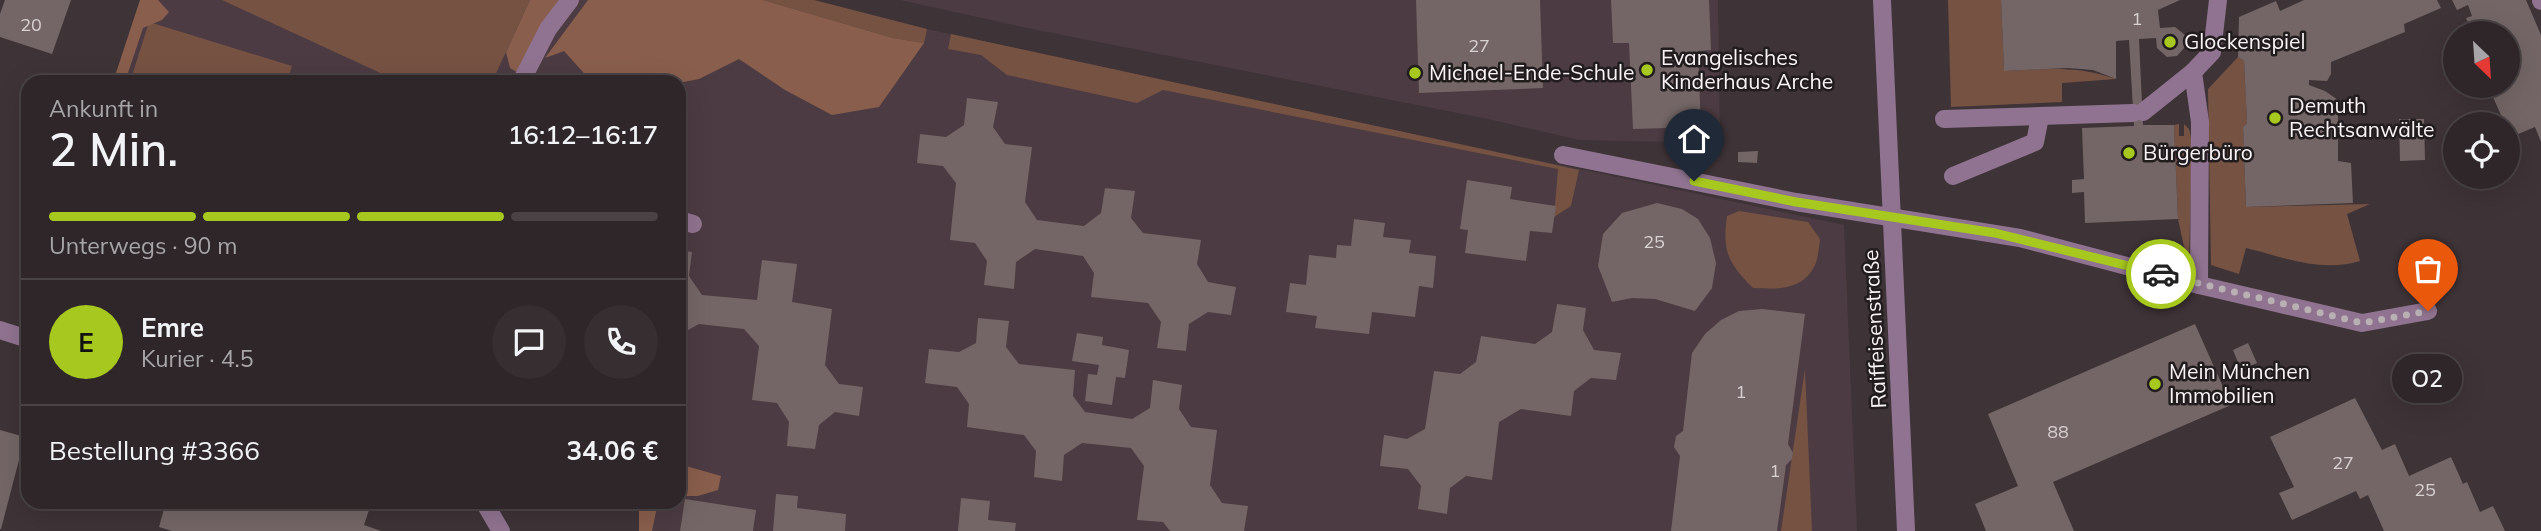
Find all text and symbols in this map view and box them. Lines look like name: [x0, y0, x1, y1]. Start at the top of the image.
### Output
house number: 1: [2132, 7, 2142, 30]
house number: 20: [20, 13, 42, 36]
north arrow: [2443, 21, 2520, 98]
map controls: [2443, 21, 2520, 189]
place label: Glockenspiel: [2184, 28, 2305, 54]
house number: 27: [1468, 34, 1490, 57]
marker: Glockenspiel: [2162, 34, 2178, 50]
place label: Evangelisches Kinderhaus Arche: [1661, 44, 1833, 94]
place label: Michael-Ende-Schule: [1429, 59, 1635, 85]
marker: Evangelisches Kinderhaus Arche: [1639, 62, 1655, 78]
marker: Michael-Ende-Schule: [1407, 65, 1423, 81]
place label: Demuth Rechtsanwälte: [2289, 92, 2435, 142]
text: Ankunft in: [49, 94, 158, 123]
pin: [1664, 109, 1724, 181]
marker: Demuth Rechtsanwälte: [2267, 110, 2283, 126]
button: locate: [2443, 112, 2520, 189]
text: 16:12–16:17: [508, 118, 658, 151]
text: 2 Min.: [49, 120, 178, 178]
icon: home: [1675, 120, 1713, 158]
place label: Bürgerbüro: [2143, 139, 2253, 165]
marker: Bürgerbüro: [2121, 145, 2137, 161]
house number: 25: [1643, 230, 1665, 253]
text: Unterwegs · 90 m: [49, 231, 237, 260]
courier: [2126, 239, 2196, 309]
pin: [2398, 239, 2458, 311]
street label: Raiffeisenstraße: [1857, 249, 1891, 409]
icon: bag: [2409, 250, 2447, 288]
icon: car: [2142, 255, 2180, 293]
button: chat: [492, 305, 566, 379]
button: phone: [584, 305, 658, 379]
text: Emre: [141, 311, 204, 344]
text: E: [78, 326, 94, 359]
text: Kurier · 4.5: [141, 344, 253, 373]
callout: O2: [2393, 353, 2463, 402]
place label: Mein München Immobilien: [2169, 358, 2310, 408]
text: O2: [2411, 364, 2443, 393]
marker: Mein München Immobilien: [2147, 376, 2163, 392]
house number: 1: [1736, 380, 1746, 403]
house number: 88: [2047, 420, 2069, 443]
text: Bestellung #3366: [49, 434, 260, 467]
text: 34.06 €: [566, 434, 658, 467]
house number: 27: [2332, 451, 2354, 474]
house number: 1: [1770, 459, 1780, 482]
house number: 25: [2414, 478, 2436, 501]

